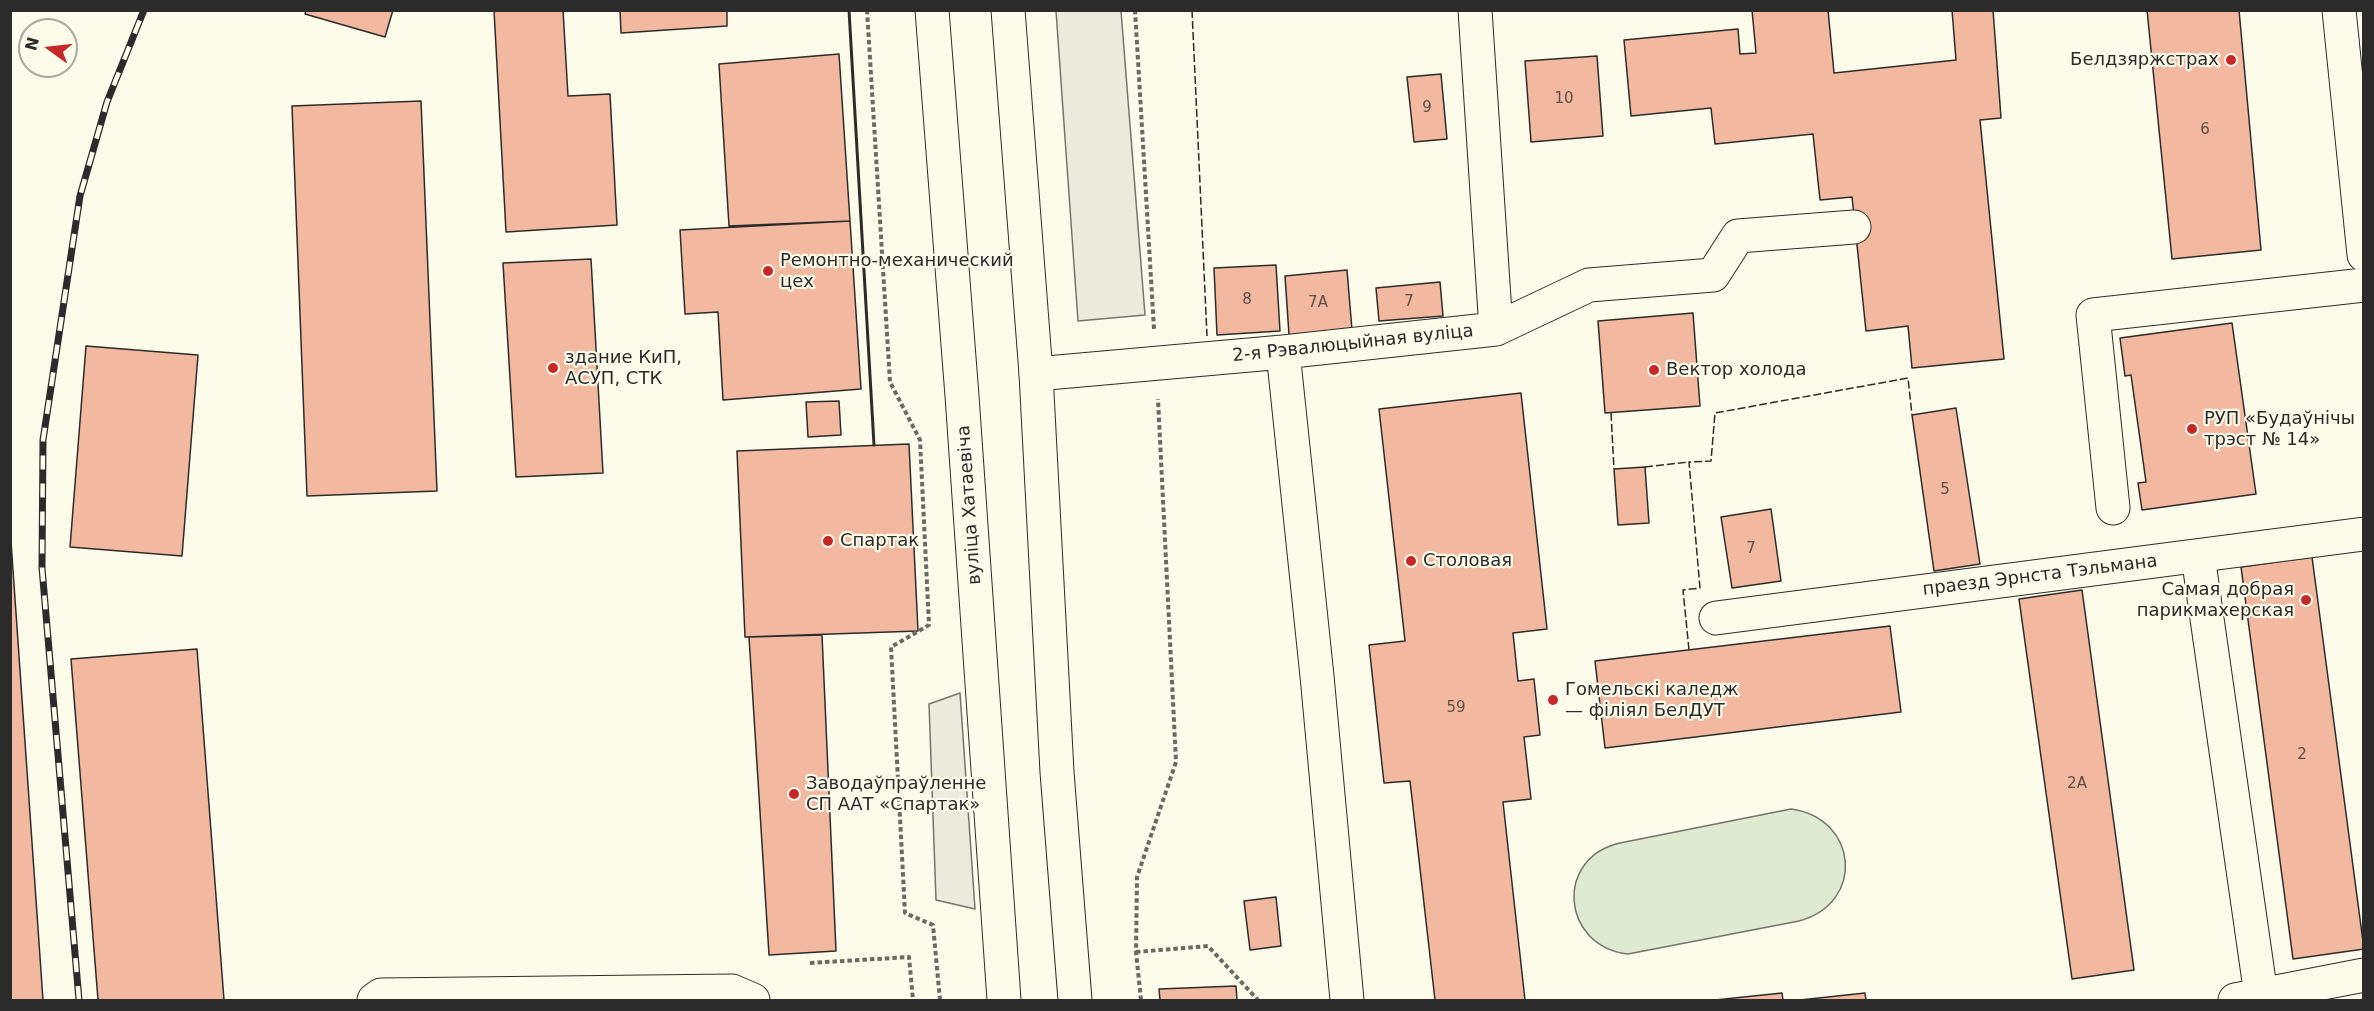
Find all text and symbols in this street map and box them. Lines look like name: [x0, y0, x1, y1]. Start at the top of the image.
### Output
north arrow: [18, 18, 78, 78]
text: N: [21, 35, 43, 53]
place label: Белдзяржстрах: [2070, 49, 2219, 71]
marker: Белдзяржстрах: [2224, 53, 2238, 67]
house number: 10: [1554, 90, 1574, 108]
house number: 9: [1422, 99, 1432, 117]
house number: 6: [2200, 121, 2210, 139]
place label: Ремонтно-механический цех: [780, 250, 1014, 292]
marker: Ремонтно-механический цех: [761, 264, 775, 278]
house number: 8: [1242, 291, 1252, 309]
house number: 7: [1404, 293, 1414, 311]
house number: 7А: [1308, 294, 1328, 312]
street label: 2-я Рэвалюцыйная вуліца: [1231, 321, 1475, 367]
place label: здание КиП, АСУП, СТК: [565, 347, 682, 389]
place label: Вектор холода: [1666, 359, 1807, 381]
marker: здание КиП, АСУП, СТК: [546, 361, 560, 375]
marker: Вектор холода: [1647, 363, 1661, 377]
place label: РУП «Будаўнічы трэст № 14»: [2204, 408, 2355, 450]
marker: РУП «Будаўнічы трэст № 14»: [2185, 422, 2199, 436]
street label: вуліца Хатаевіча: [954, 424, 986, 586]
house number: 5: [1940, 481, 1950, 499]
place label: Спартак: [840, 530, 919, 552]
marker: Спартак: [821, 534, 835, 548]
house number: 7: [1746, 540, 1756, 558]
place label: Столовая: [1423, 550, 1512, 572]
street label: праезд Эрнста Тэльмана: [1921, 551, 2159, 601]
marker: Столовая: [1404, 554, 1418, 568]
place label: Самая добрая парикмахерская: [2137, 579, 2294, 622]
marker: Самая добрая парикмахерская: [2299, 593, 2313, 607]
place label: Гомельскі каледж — філіял БелДУТ: [1565, 679, 1738, 722]
marker: Гомельскі каледж — філіял БелДУТ: [1546, 693, 1560, 707]
house number: 59: [1446, 699, 1466, 717]
house number: 2: [2297, 746, 2307, 764]
place label: Заводаўпраўленне СП ААТ «Спартак»: [806, 773, 986, 816]
house number: 2А: [2067, 775, 2087, 793]
marker: Заводаўпраўленне СП ААТ «Спартак»: [787, 787, 801, 801]

